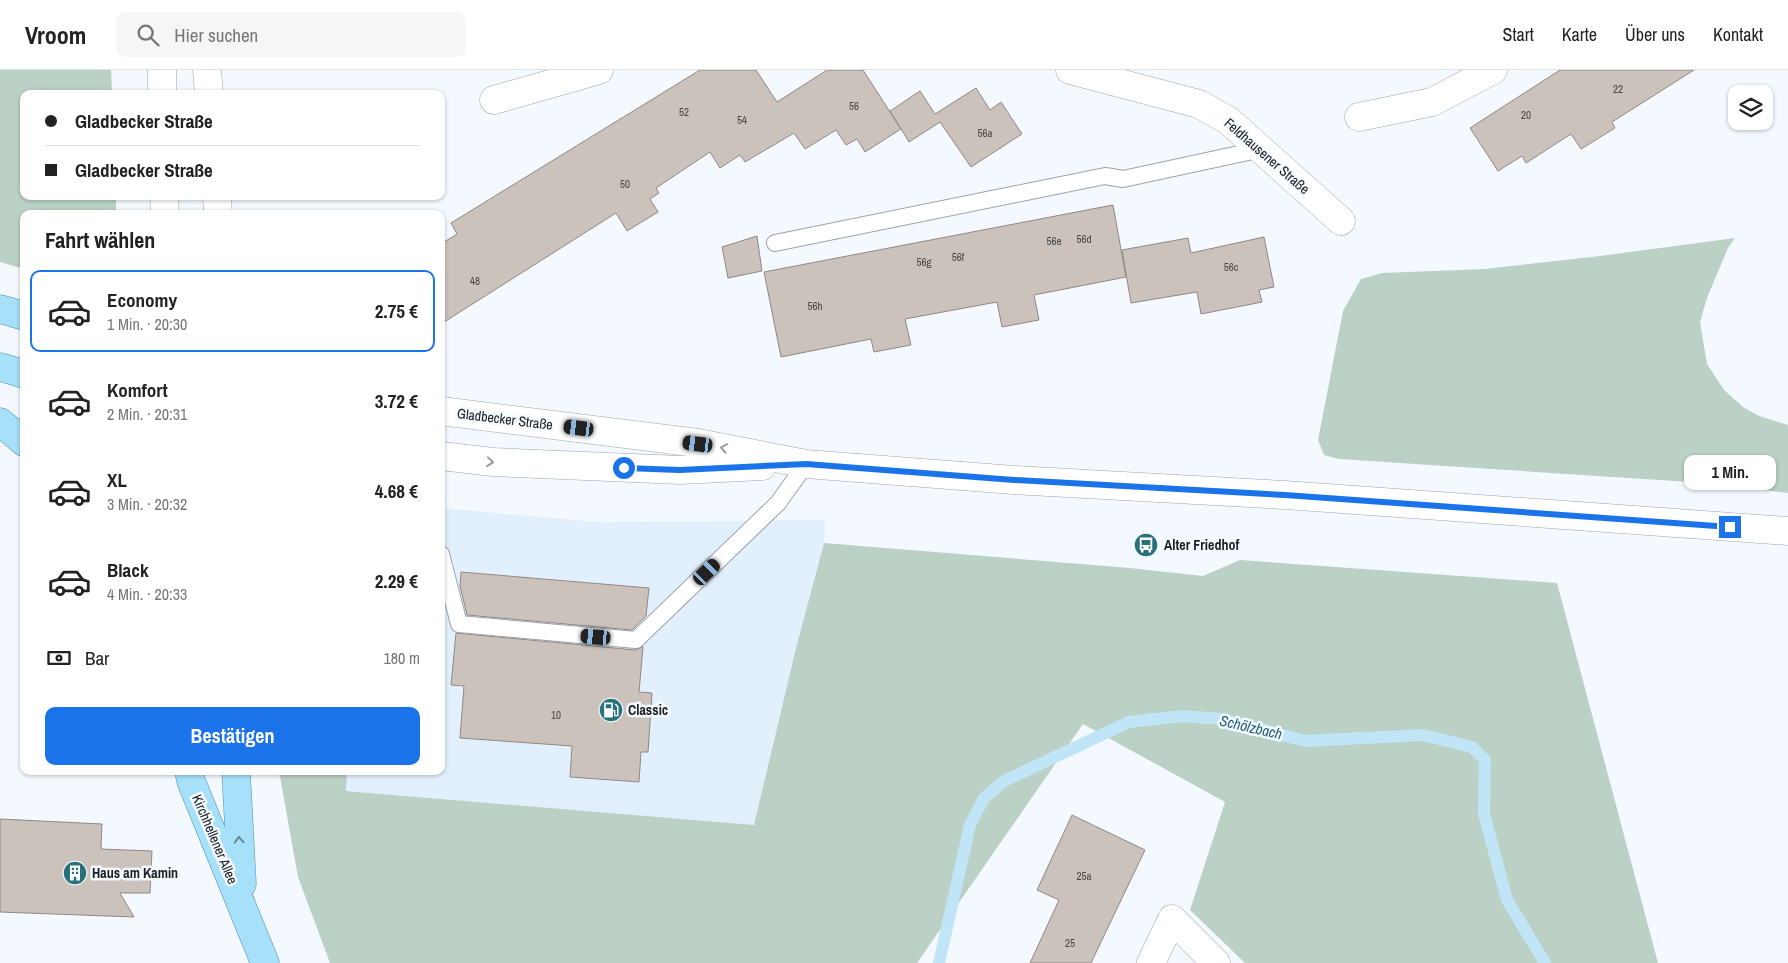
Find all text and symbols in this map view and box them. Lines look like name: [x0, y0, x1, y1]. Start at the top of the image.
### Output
search box: [116, 12, 466, 57]
text: Vroom: [25, 19, 86, 51]
icon: search: [134, 21, 162, 49]
text: Hier suchen: [174, 22, 258, 48]
text: Start: [1503, 22, 1534, 47]
text: Karte: [1562, 22, 1597, 47]
text: Über uns: [1625, 22, 1685, 47]
text: Kontakt: [1713, 22, 1763, 47]
house number: 22: [1613, 82, 1623, 96]
map controls: [1728, 85, 1773, 130]
button: layers: [1728, 85, 1773, 130]
house number: 56: [849, 99, 859, 113]
house number: 52: [679, 105, 689, 119]
text: Gladbecker Straße: [75, 108, 213, 134]
house number: 20: [1521, 108, 1531, 122]
house number: 54: [737, 113, 747, 127]
street label: Feldhausener Straße: [1221, 114, 1313, 198]
house number: 56a: [977, 126, 993, 140]
text: Gladbecker Straße: [75, 157, 213, 183]
house number: 50: [620, 177, 630, 191]
text: Fahrt wählen: [45, 225, 155, 255]
house number: 56d: [1076, 232, 1092, 246]
house number: 56e: [1046, 234, 1062, 248]
house number: 56f: [952, 250, 965, 264]
house number: 56g: [916, 255, 932, 269]
house number: 56c: [1224, 260, 1239, 274]
house number: 48: [470, 274, 480, 288]
text: Economy: [107, 287, 177, 313]
icon: car: [47, 289, 92, 334]
text: 2.75 €: [375, 298, 418, 324]
house number: 56h: [807, 299, 823, 313]
text: 1 Min. · 20:30: [107, 313, 187, 335]
text: Komfort: [107, 377, 168, 403]
icon: car: [47, 379, 92, 424]
text: 3.72 €: [375, 388, 418, 414]
text: 2 Min. · 20:31: [107, 403, 187, 425]
street label: Gladbecker Straße: [456, 404, 554, 434]
car: [563, 419, 594, 437]
car: [682, 435, 713, 453]
one-way arrow: [720, 444, 728, 454]
callout: 1 Min.: [1684, 454, 1776, 490]
one-way arrow: [486, 456, 494, 467]
route start: [613, 457, 635, 479]
text: 1 Min.: [1711, 461, 1749, 483]
text: XL: [107, 467, 127, 493]
icon: car: [47, 469, 92, 514]
text: 4.68 €: [375, 478, 418, 504]
text: 3 Min. · 20:32: [107, 493, 187, 515]
route end: [1719, 516, 1741, 538]
bus stop icon: Alter Friedhof: [1133, 532, 1159, 558]
place label: Alter Friedhof: [1164, 536, 1239, 554]
car: [690, 556, 723, 588]
text: Black: [107, 557, 149, 583]
icon: car: [47, 559, 92, 604]
text: 2.29 €: [375, 568, 418, 594]
text: 4 Min. · 20:33: [107, 583, 187, 605]
car: [580, 628, 611, 646]
icon: cash: [45, 644, 73, 672]
text: Bar: [85, 645, 109, 671]
text: 180 m: [384, 647, 420, 669]
fuel station icon: Classic: [598, 697, 624, 723]
place label: Classic: [628, 701, 668, 719]
button: Bestätigen: [45, 707, 420, 765]
house number: 10: [551, 708, 561, 722]
water label: Schölzbach: [1218, 710, 1284, 744]
street label: Kirchhellener Allee: [188, 791, 242, 887]
one-way arrow: [234, 835, 245, 843]
building icon: Haus am Kamin: [62, 860, 88, 886]
place label: Haus am Kamin: [92, 864, 178, 882]
house number: 25a: [1076, 869, 1092, 883]
house number: 25: [1065, 936, 1075, 950]

